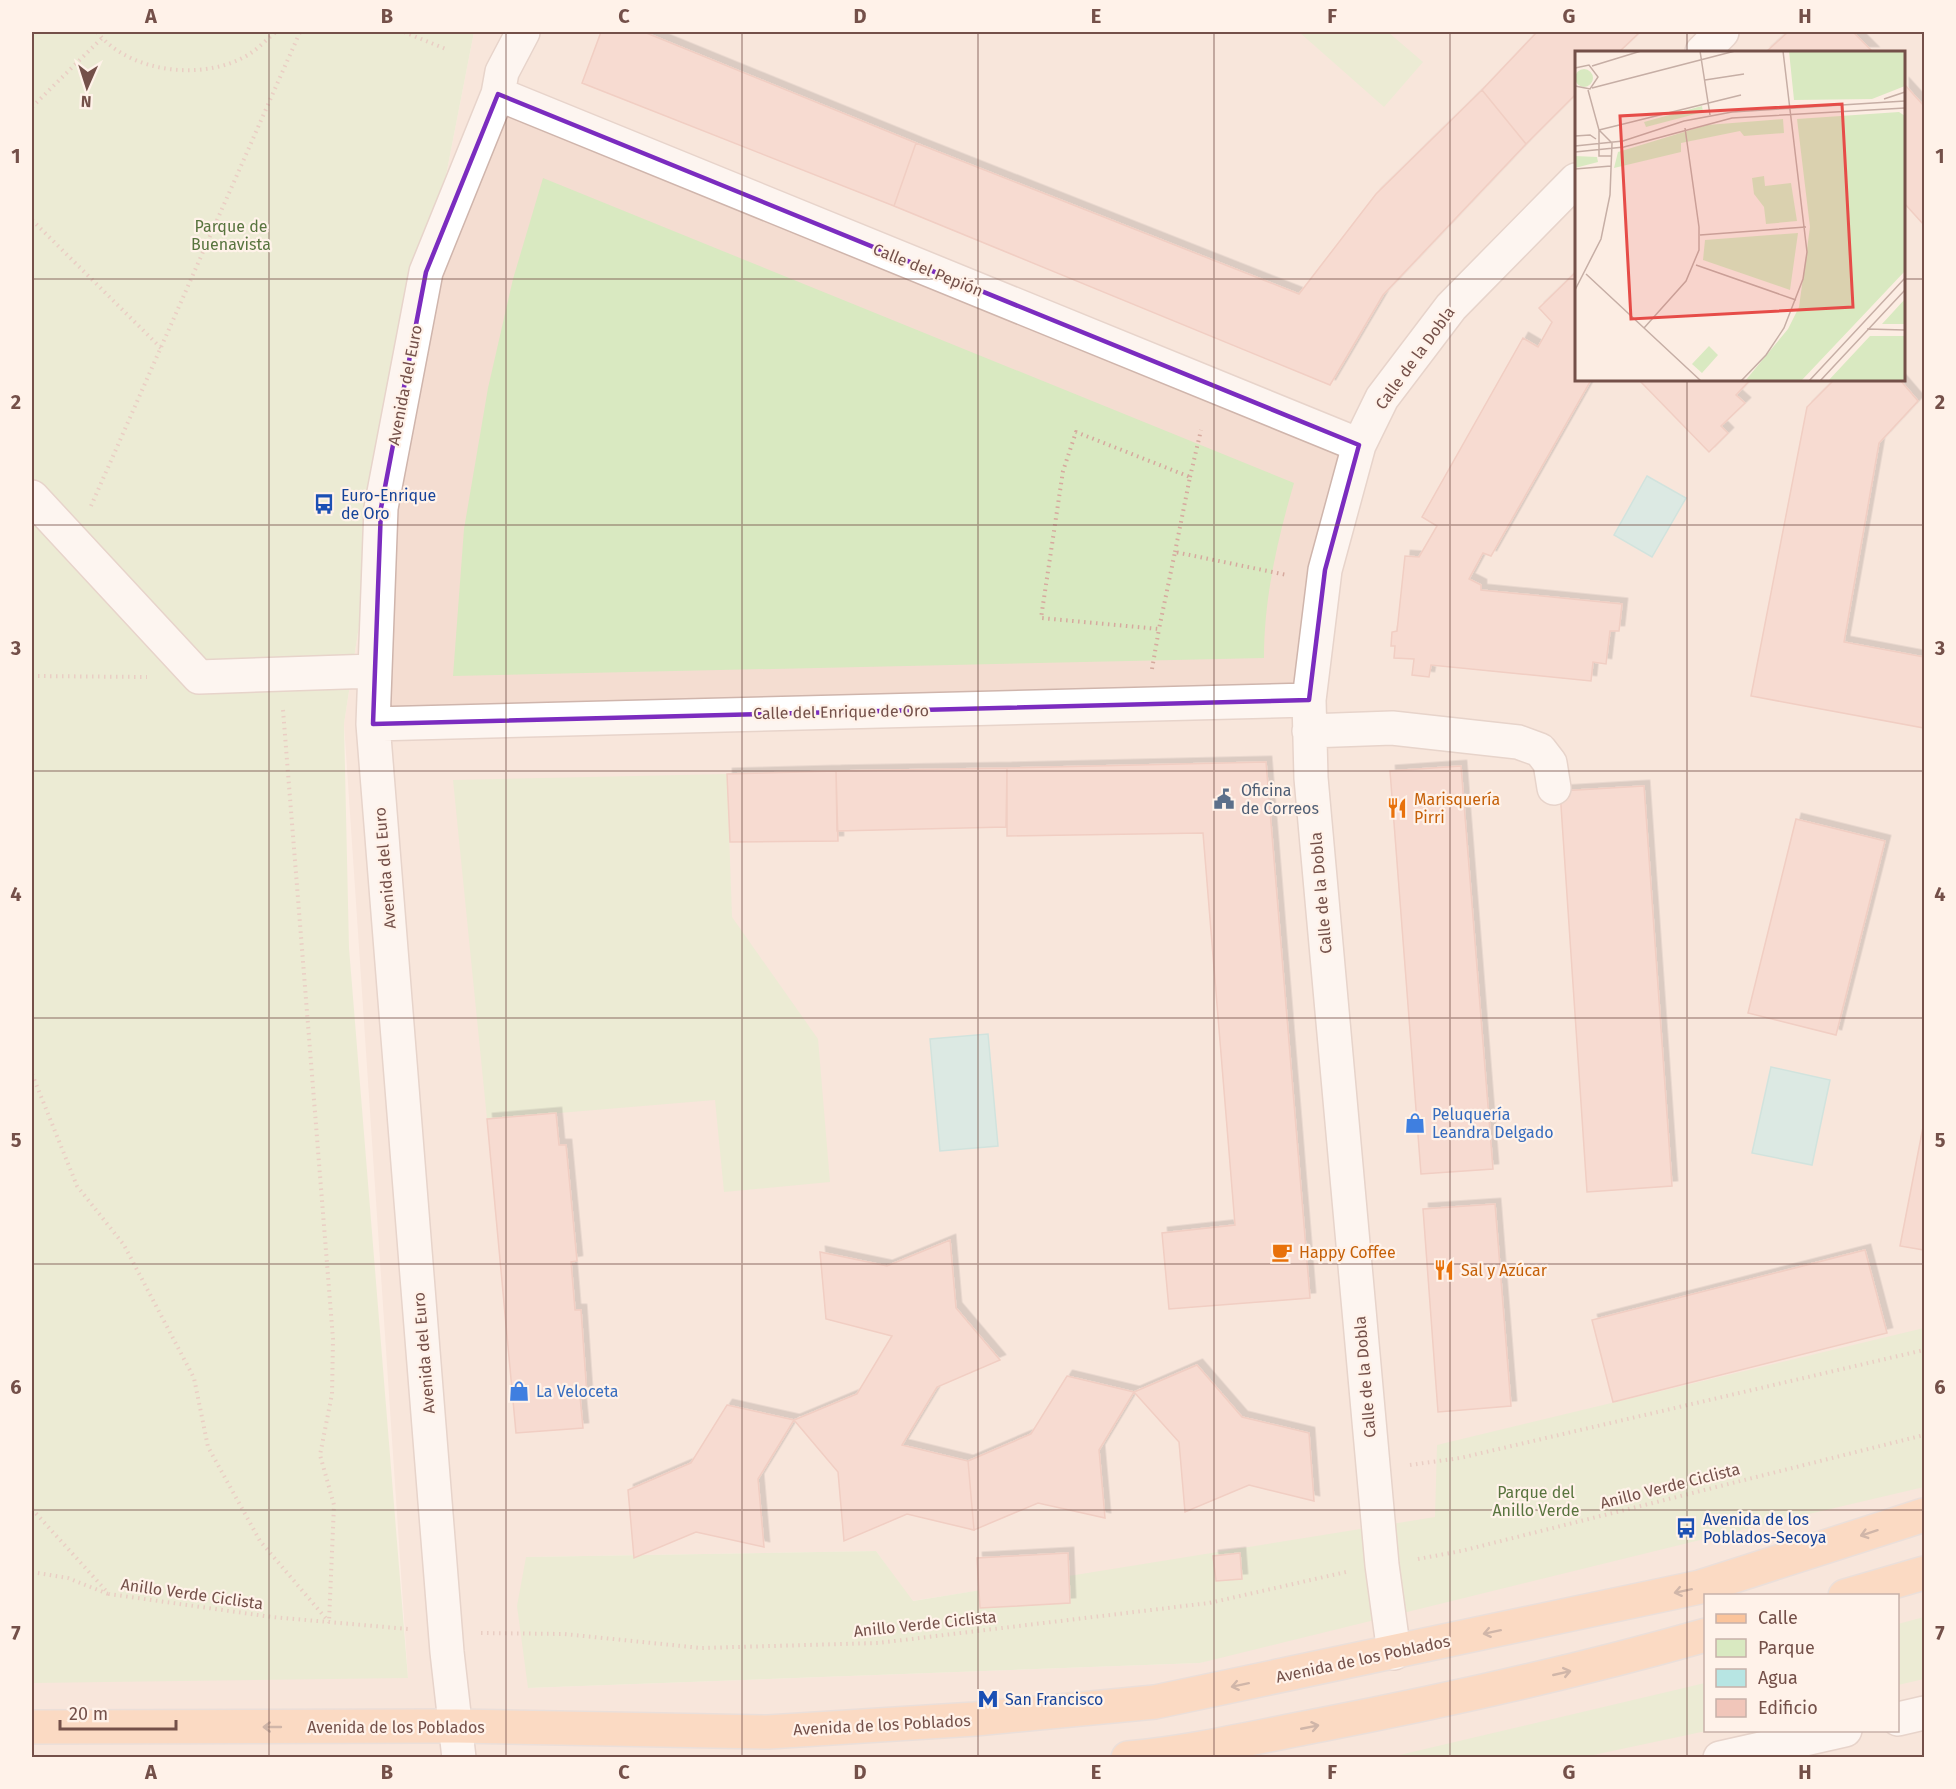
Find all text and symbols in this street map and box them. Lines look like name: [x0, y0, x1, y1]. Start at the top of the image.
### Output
text: A: [144, 4, 158, 28]
text: B: [381, 4, 393, 28]
text: C: [618, 4, 630, 28]
text: D: [853, 4, 867, 28]
text: E: [1091, 4, 1101, 28]
text: F: [1327, 4, 1337, 28]
text: G: [1563, 4, 1575, 28]
text: H: [1798, 4, 1812, 28]
inset map: [1575, 51, 1905, 381]
north arrow: [57, 57, 117, 117]
text: N: [80, 92, 92, 111]
text: 1: [11, 144, 21, 168]
text: 1: [1935, 144, 1945, 168]
park label: Parque de Buenavista: [191, 217, 271, 254]
street label: Calle del Pepión: [870, 239, 986, 301]
street label: Calle de la Dobla: [1371, 303, 1459, 413]
street label: Avenida del Euro: [384, 323, 426, 447]
text: 2: [11, 390, 21, 414]
text: 2: [1935, 390, 1945, 414]
place label: Euro-Enrique de Oro: [341, 486, 436, 523]
bus stop icon: Euro-Enrique de Oro: [312, 492, 336, 516]
text: 3: [10, 636, 21, 660]
text: 3: [1934, 636, 1945, 660]
street label: Calle del Enrique de Oro: [753, 701, 929, 723]
place label: Oficina de Correos: [1241, 781, 1319, 818]
public building icon: Oficina de Correos: [1212, 787, 1236, 811]
place label: Marisquería Pirri: [1414, 790, 1500, 827]
restaurant icon: Marisquería Pirri: [1385, 796, 1409, 820]
street label: Avenida del Euro: [370, 806, 400, 930]
street label: Calle de la Dobla: [1306, 831, 1336, 955]
text: 4: [10, 882, 22, 906]
text: 4: [1934, 882, 1946, 906]
place label: Peluquería Leandra Delgado: [1432, 1105, 1554, 1142]
shop icon: Peluquería Leandra Delgado: [1403, 1111, 1427, 1135]
text: 5: [11, 1128, 22, 1152]
text: 5: [1935, 1128, 1946, 1152]
cafe icon: Happy Coffee: [1270, 1240, 1294, 1264]
place label: Happy Coffee: [1299, 1243, 1396, 1262]
restaurant icon: Sal y Azúcar: [1432, 1258, 1456, 1282]
place label: Sal y Azúcar: [1461, 1261, 1548, 1280]
street label: Avenida del Euro: [409, 1291, 439, 1415]
street label: Calle de la Dobla: [1350, 1315, 1380, 1439]
text: 6: [10, 1375, 22, 1399]
text: 6: [1934, 1375, 1946, 1399]
shop icon: La Veloceta: [507, 1379, 531, 1403]
place label: La Veloceta: [536, 1382, 618, 1401]
street label: Anillo Verde Ciclista: [1598, 1459, 1742, 1513]
park label: Parque del Anillo Verde: [1492, 1483, 1580, 1520]
place label: Avenida de los Poblados-Secoya: [1703, 1510, 1826, 1547]
bus stop icon: Avenida de los Poblados-Secoya: [1674, 1516, 1698, 1540]
one-way arrow: [1860, 1528, 1879, 1539]
street label: Anillo Verde Ciclista: [120, 1575, 264, 1613]
one-way arrow: [1673, 1586, 1693, 1597]
legend: [1704, 1594, 1899, 1732]
street label: Anillo Verde Ciclista: [853, 1607, 997, 1641]
text: Calle: [1758, 1607, 1798, 1629]
text: 7: [11, 1621, 21, 1645]
text: 7: [1935, 1621, 1945, 1645]
one-way arrow: [1483, 1627, 1502, 1638]
street label: Avenida de los Poblados: [1274, 1631, 1452, 1687]
text: Parque: [1758, 1637, 1815, 1659]
one-way arrow: [1552, 1666, 1571, 1678]
text: Agua: [1758, 1667, 1798, 1689]
one-way arrow: [1230, 1680, 1250, 1691]
metro station icon: San Francisco: [976, 1687, 1000, 1711]
place label: San Francisco: [1005, 1690, 1103, 1709]
scale bar: [60, 1693, 176, 1731]
text: Edificio: [1758, 1697, 1818, 1719]
text: 20 m: [69, 1703, 108, 1725]
street label: Avenida de los Poblados: [793, 1711, 971, 1739]
street label: Avenida de los Poblados: [307, 1718, 485, 1737]
one-way arrow: [263, 1721, 283, 1733]
one-way arrow: [1299, 1721, 1319, 1732]
text: A: [144, 1760, 158, 1784]
text: B: [381, 1760, 393, 1784]
text: C: [618, 1760, 630, 1784]
text: D: [853, 1760, 867, 1784]
text: E: [1091, 1760, 1101, 1784]
text: F: [1327, 1760, 1337, 1784]
text: G: [1563, 1760, 1575, 1784]
text: H: [1798, 1760, 1812, 1784]

